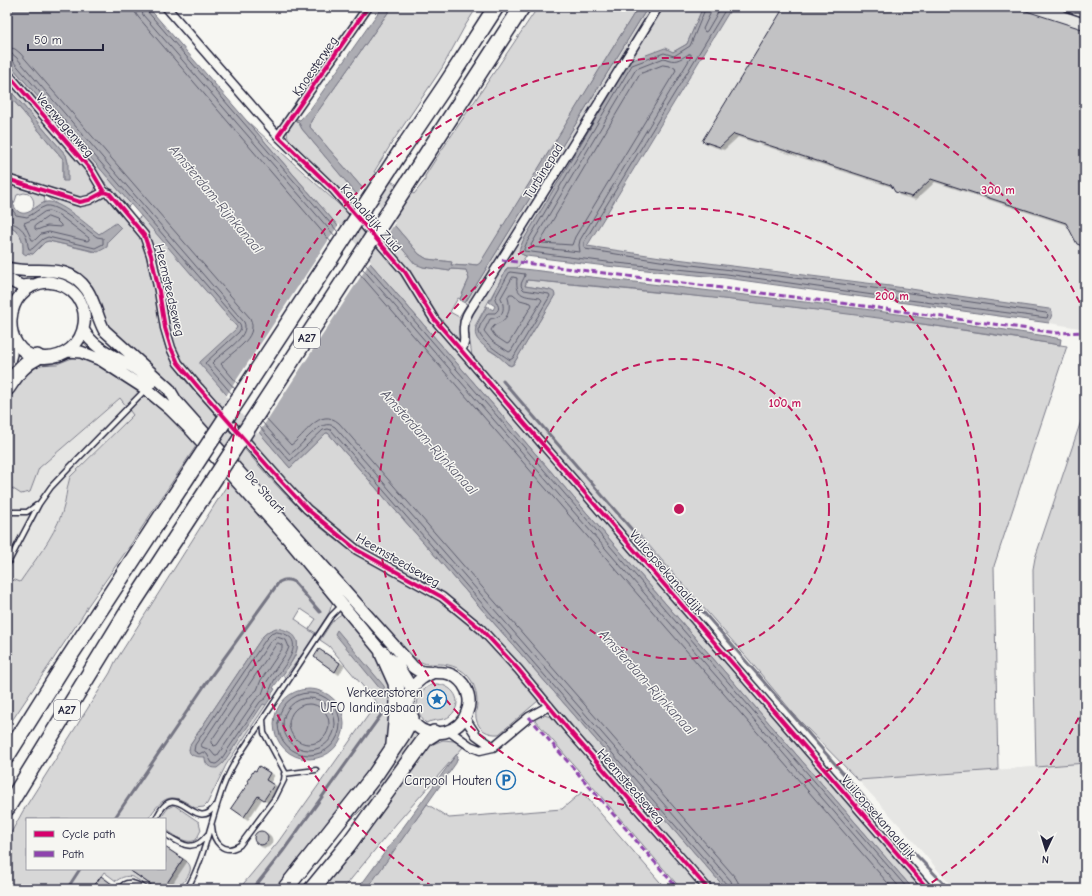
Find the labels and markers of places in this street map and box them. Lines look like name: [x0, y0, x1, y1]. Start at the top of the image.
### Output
centre of rings: [672, 502, 686, 516]
place label: Verkeerstoren UFO landingsbaan: [321, 685, 423, 715]
place icon: Verkeerstoren UFO landingsbaan: [426, 688, 448, 710]
parking icon: Carpool Houten: [495, 769, 517, 791]
place label: Carpool Houten: [404, 773, 492, 788]

